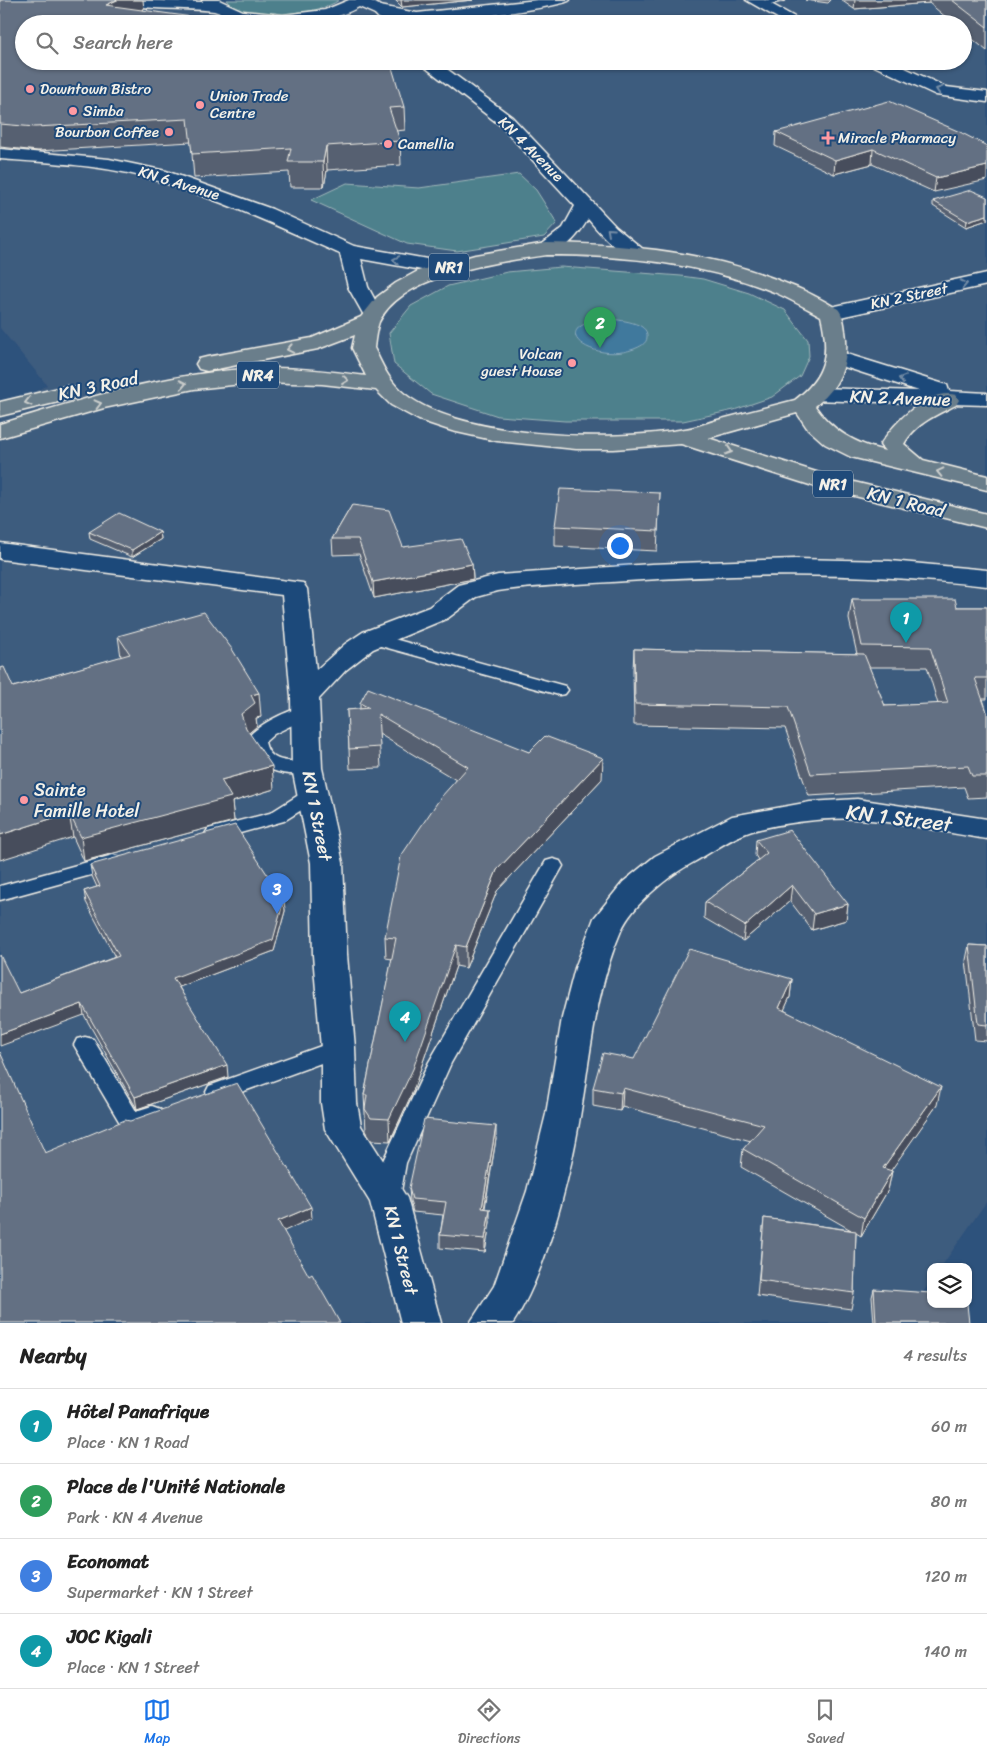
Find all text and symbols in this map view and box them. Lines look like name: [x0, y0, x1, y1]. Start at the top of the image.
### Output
search box: [15, 15, 972, 70]
text: Search here: [73, 26, 173, 59]
icon: search: [33, 29, 61, 57]
place label: Downtown Bistro: [40, 76, 152, 102]
marker: Downtown Bistro: [24, 83, 36, 95]
place label: Union Trade Centre: [210, 83, 289, 126]
one-way arrow: [935, 85, 944, 95]
place label: Simba: [83, 98, 124, 124]
marker: Union Trade Centre: [194, 99, 206, 111]
marker: Simba: [67, 105, 79, 117]
street label: KN 4 Avenue: [492, 110, 570, 188]
place label: Bourbon Coffee: [55, 119, 159, 145]
place label: Miracle Pharmacy: [838, 125, 956, 151]
marker: Bourbon Coffee: [163, 126, 175, 138]
place label: Camellia: [398, 131, 455, 157]
marker: Miracle Pharmacy: [822, 132, 834, 144]
marker: Camellia: [382, 138, 394, 150]
street label: KN 6 Avenue: [135, 158, 223, 208]
one-way arrow: [607, 228, 616, 237]
road number: NR1: [429, 253, 469, 280]
one-way arrow: [392, 256, 401, 266]
street label: KN 2 Street: [868, 275, 951, 317]
one-way arrow: [960, 279, 969, 289]
pin: 2: [584, 307, 616, 348]
place label: Volcan guest House: [480, 341, 562, 384]
one-way arrow: [286, 343, 295, 353]
marker: Volcan guest House: [566, 357, 578, 369]
street label: KN 3 Road: [55, 362, 143, 410]
road number: NR4: [237, 362, 279, 388]
one-way arrow: [341, 374, 349, 385]
one-way arrow: [898, 374, 907, 384]
one-way arrow: [178, 380, 187, 390]
street label: KN 2 Avenue: [849, 380, 951, 416]
one-way arrow: [24, 396, 33, 407]
one-way arrow: [93, 399, 102, 410]
one-way arrow: [724, 446, 733, 456]
one-way arrow: [935, 467, 944, 478]
road number: NR1: [813, 470, 853, 498]
street label: KN 1 Road: [864, 477, 950, 527]
your location: [607, 533, 633, 559]
pin: 1: [890, 602, 922, 643]
street label: KN 1 Street: [293, 768, 342, 865]
place label: Sainte Famille Hotel: [34, 774, 140, 827]
street label: KN 1 Street: [844, 793, 956, 844]
marker: Sainte Famille Hotel: [18, 794, 30, 806]
pin: 3: [261, 873, 293, 914]
pin: 4: [389, 1001, 421, 1042]
street label: KN 1 Street: [374, 1202, 428, 1299]
map controls: [927, 1263, 972, 1308]
button: layers: [927, 1263, 972, 1308]
text: Nearby: [20, 1337, 86, 1375]
text: 4 results: [903, 1341, 967, 1370]
text: Hôtel Panafrique: [67, 1395, 209, 1428]
text: 1: [33, 1412, 39, 1441]
text: 60 m: [931, 1412, 967, 1441]
text: Place · KN 1 Road: [67, 1428, 188, 1457]
text: Place de l'Unité Nationale: [67, 1470, 285, 1503]
text: 2: [31, 1487, 41, 1516]
text: 80 m: [931, 1487, 967, 1516]
text: Park · KN 4 Avenue: [67, 1503, 203, 1532]
text: Economat: [67, 1545, 149, 1578]
text: 3: [32, 1562, 40, 1591]
text: 120 m: [924, 1562, 967, 1591]
text: Supermarket · KN 1 Street: [67, 1578, 253, 1607]
text: JOC Kigali: [67, 1620, 152, 1653]
text: 4: [31, 1637, 41, 1666]
text: 140 m: [924, 1637, 967, 1666]
text: Place · KN 1 Street: [67, 1653, 199, 1682]
tab: Map: [143, 1696, 171, 1751]
tab: Directions: [458, 1696, 520, 1751]
tab: Saved: [807, 1696, 844, 1751]

